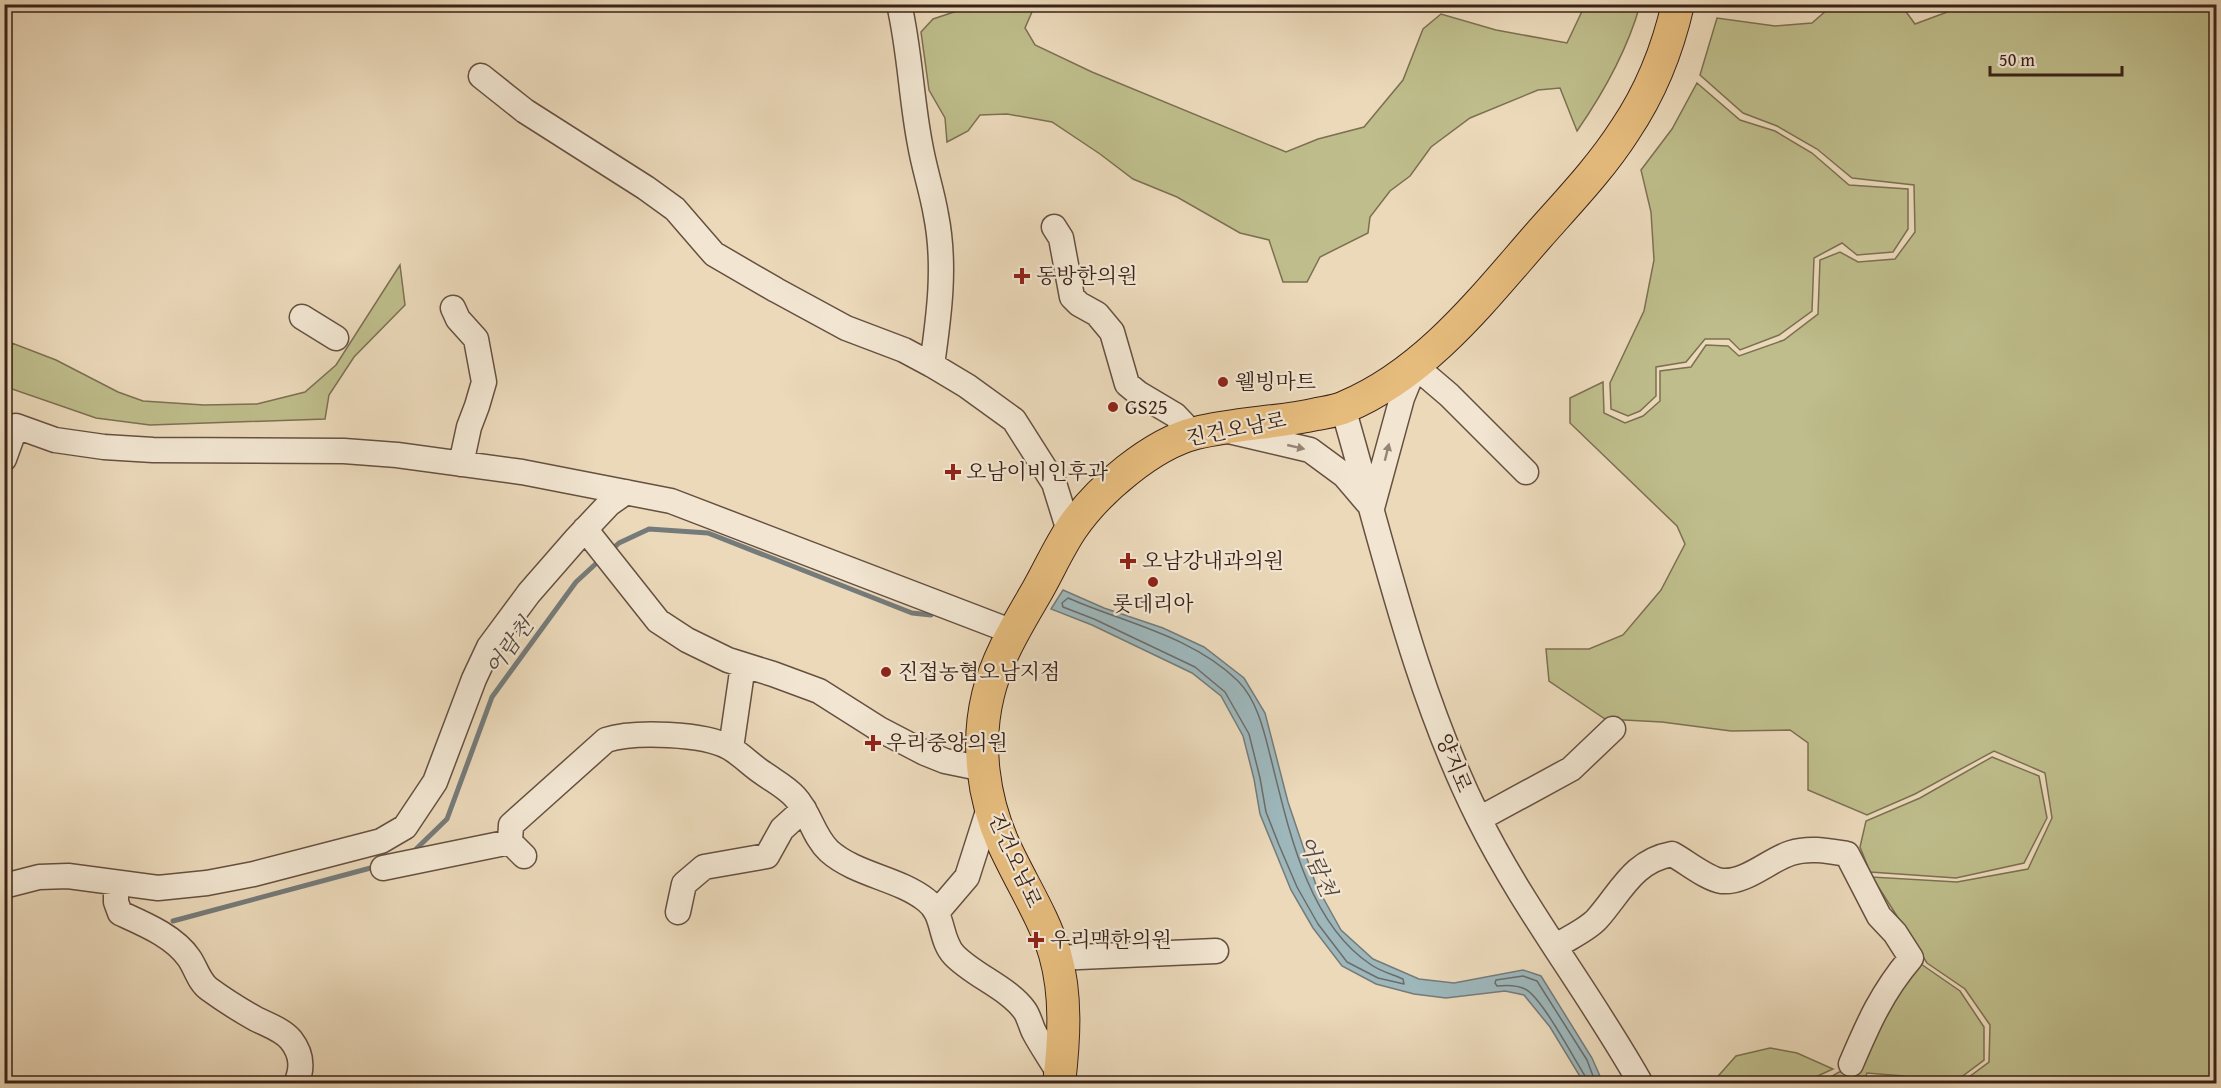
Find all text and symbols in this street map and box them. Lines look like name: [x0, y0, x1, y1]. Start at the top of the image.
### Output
scale bar: [1990, 39, 2122, 77]
text: 50 m: [1999, 46, 2035, 73]
place label: 동방한의원: [1036, 260, 1137, 291]
marker: 동방한의원: [1013, 267, 1031, 285]
place label: 웰빙마트: [1235, 366, 1316, 397]
marker: 웰빙마트: [1216, 375, 1230, 389]
place label: GS25: [1125, 391, 1168, 422]
marker: GS25: [1106, 400, 1120, 414]
street label: 진건오남로: [1183, 404, 1289, 453]
one-way arrow: [1286, 442, 1305, 452]
one-way arrow: [1383, 443, 1392, 461]
place label: 오남이비인후과: [966, 456, 1109, 487]
marker: 오남이비인후과: [944, 463, 962, 481]
place label: 오남강내과의원: [1142, 545, 1284, 576]
marker: 오남강내과의원: [1119, 552, 1137, 570]
marker: 롯데리아: [1146, 575, 1160, 589]
place label: 롯데리아: [1112, 588, 1194, 619]
water label: 어람천: [477, 609, 542, 681]
place label: 진접농협오남지점: [898, 656, 1060, 687]
marker: 진접농협오남지점: [879, 665, 893, 679]
place label: 우리중앙의원: [886, 727, 1008, 758]
street label: 양지로: [1429, 729, 1480, 797]
marker: 우리중앙의원: [864, 734, 882, 752]
street label: 진건오남로: [981, 807, 1050, 912]
water label: 어람천: [1291, 830, 1346, 903]
place label: 우리맥한의원: [1050, 924, 1172, 955]
marker: 우리맥한의원: [1027, 931, 1045, 949]

